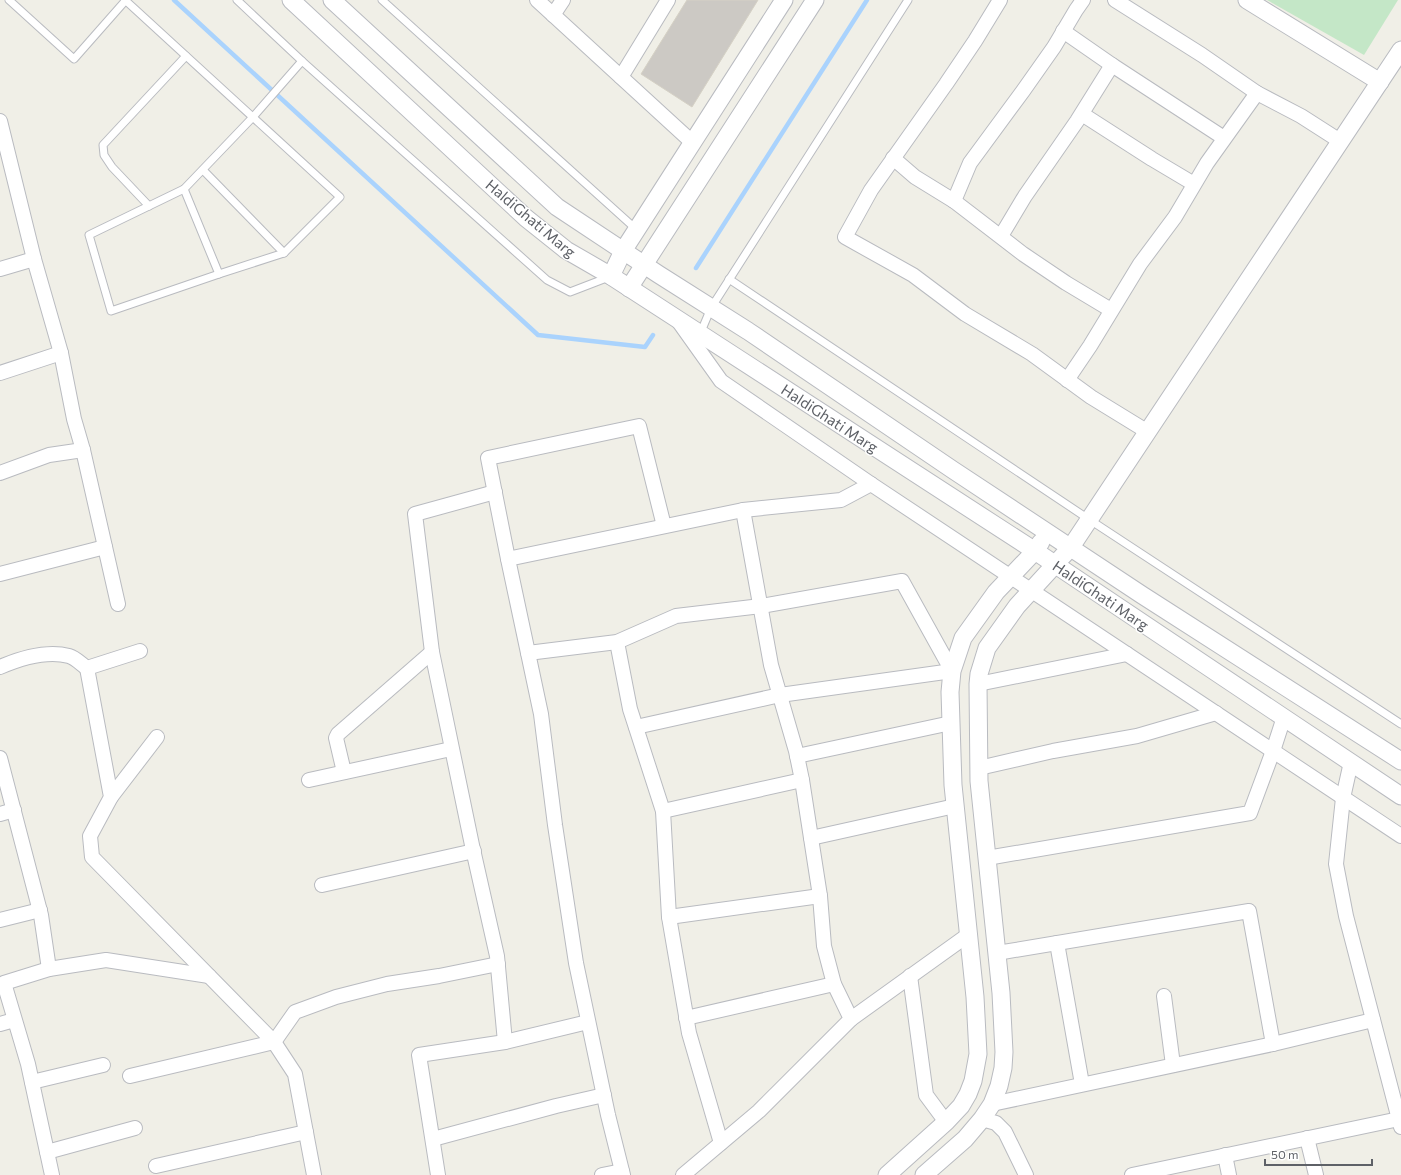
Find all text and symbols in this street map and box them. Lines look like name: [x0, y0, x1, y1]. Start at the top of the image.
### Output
street label: HaldiGhati Marg: [482, 175, 580, 261]
street label: HaldiGhati Marg: [778, 380, 882, 456]
street label: HaldiGhati Marg: [1050, 556, 1152, 634]
scale bar: [1265, 1141, 1372, 1167]
text: 50 m: [1271, 1147, 1299, 1161]

